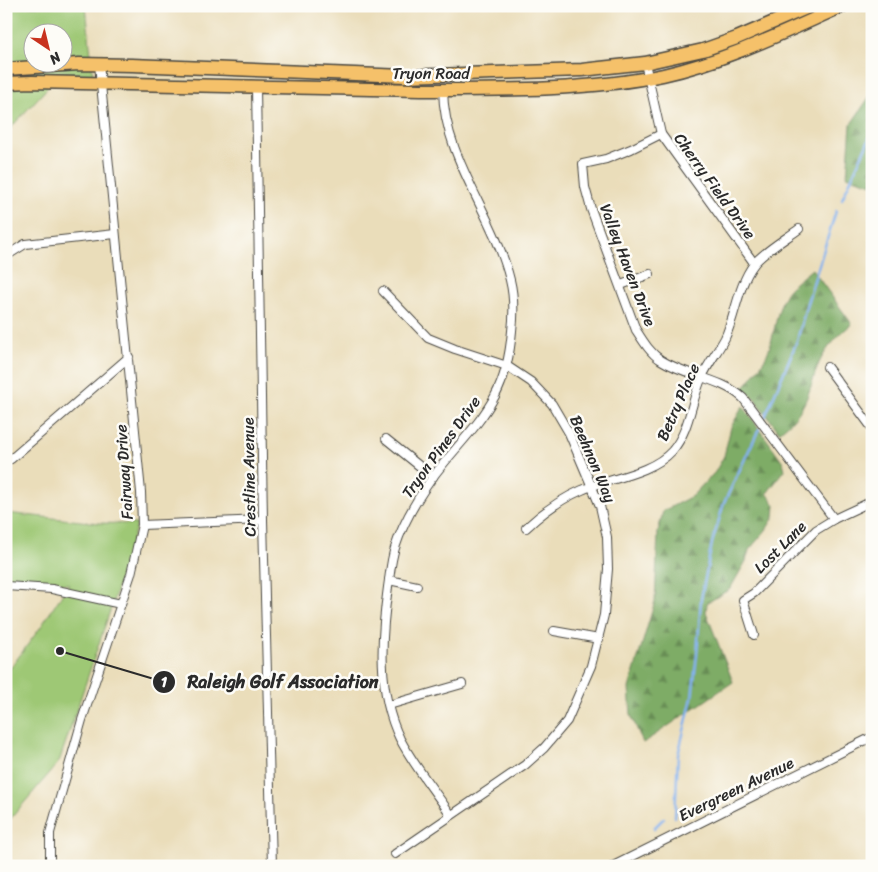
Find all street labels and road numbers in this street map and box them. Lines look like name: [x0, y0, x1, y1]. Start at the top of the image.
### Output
street label: Tryon Road: [392, 59, 471, 88]
street label: Cherry Field Drive: [666, 126, 764, 246]
street label: Valley Haven Drive: [591, 199, 665, 331]
street label: Betry Place: [648, 358, 708, 446]
street label: Tryon Pines Drive: [394, 389, 488, 505]
street label: Beehnon Way: [561, 411, 625, 508]
street label: Crestline Avenue: [233, 417, 265, 537]
street label: Fairway Drive: [106, 423, 142, 521]
street label: Lost Lane: [746, 513, 814, 581]
street label: Evergreen Avenue: [673, 748, 799, 830]

